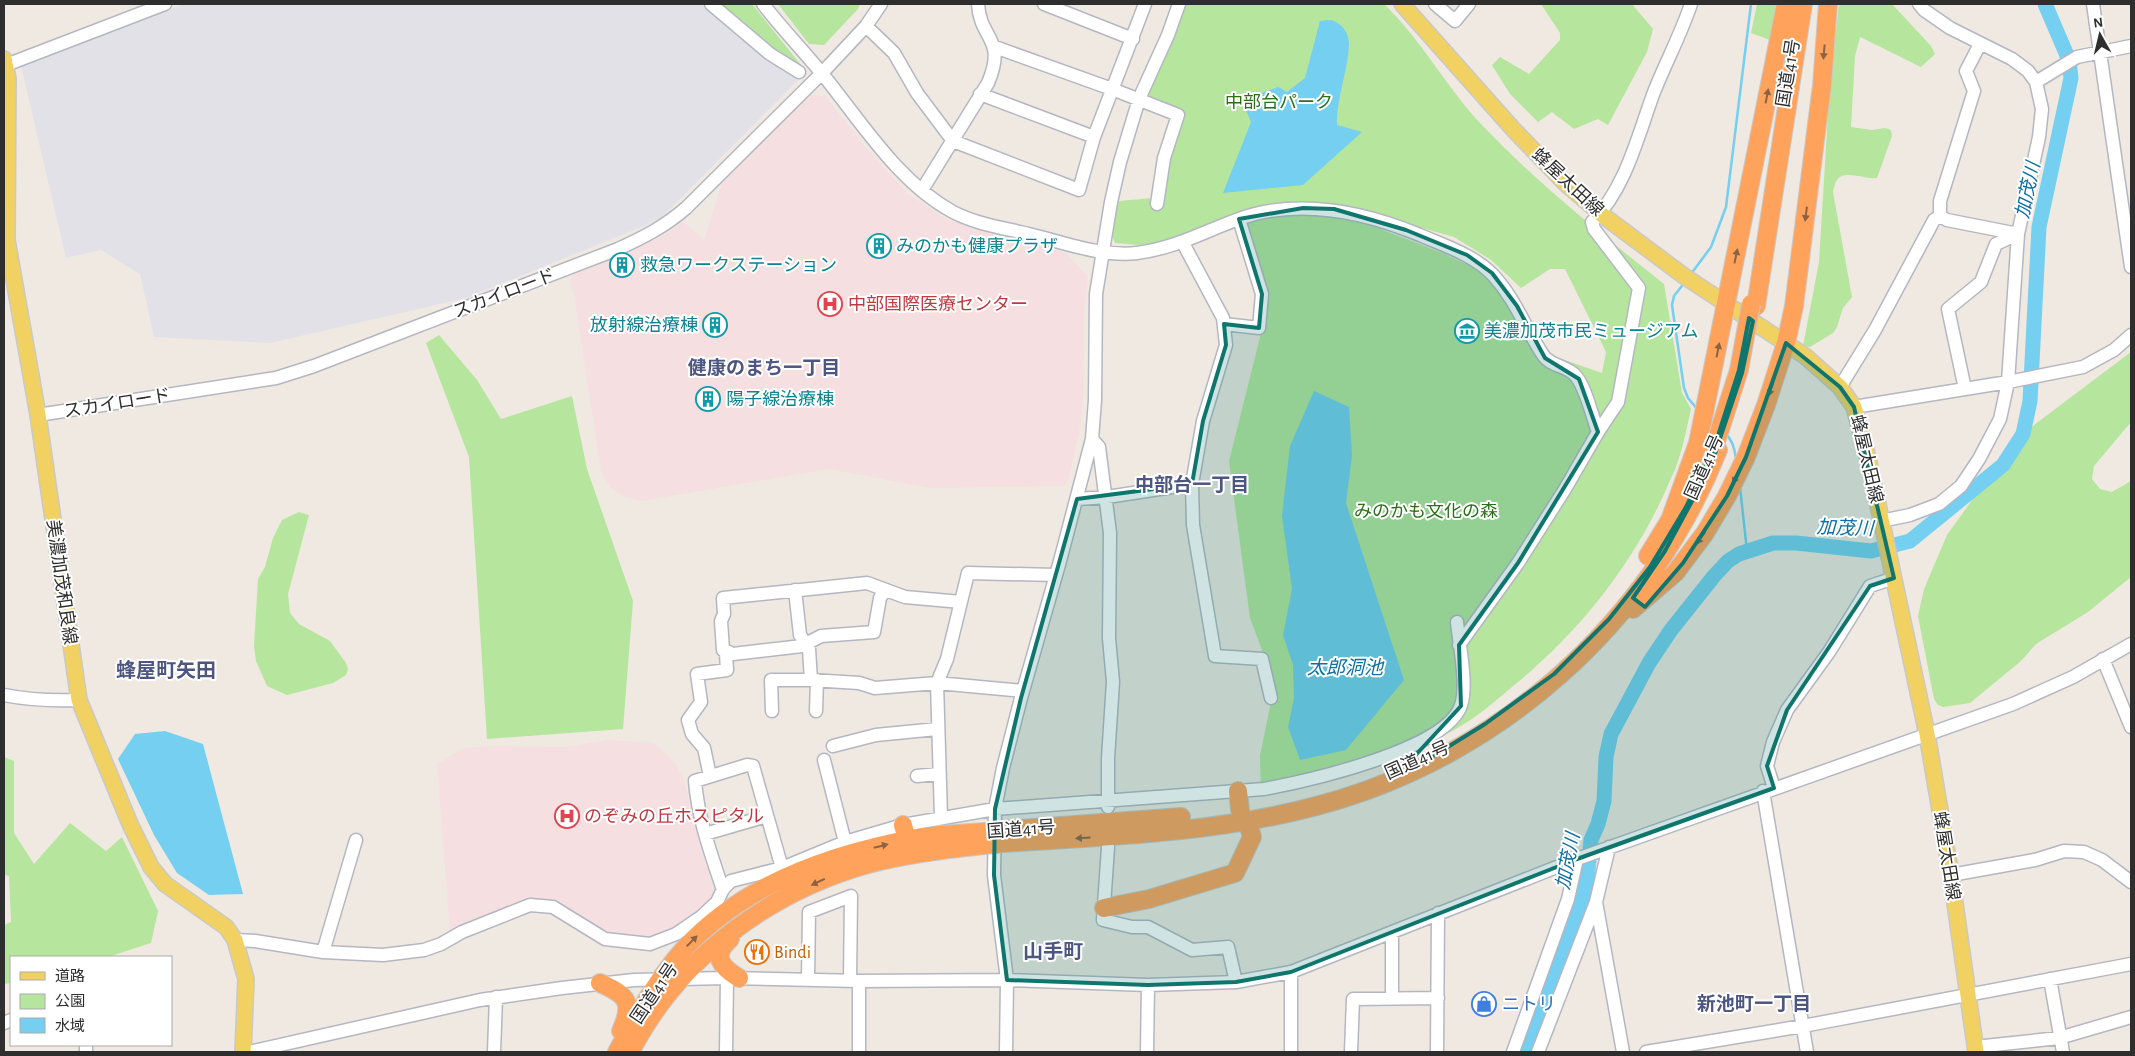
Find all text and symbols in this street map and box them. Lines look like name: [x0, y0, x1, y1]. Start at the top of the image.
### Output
north arrow: [2075, 10, 2125, 60]
text: N: [2093, 16, 2104, 31]
street label: 国道41号: [1773, 37, 1803, 109]
one-way arrow: [1820, 45, 1828, 61]
one-way arrow: [1764, 88, 1772, 104]
park label: 中部台パーク: [1225, 92, 1333, 112]
street label: 蜂屋太田線: [1528, 144, 1608, 220]
water label: 加茂川: [2012, 158, 2044, 220]
one-way arrow: [1802, 206, 1810, 222]
building icon: みのかも健康プラザ: [866, 233, 892, 259]
place label: みのかも健康プラザ: [896, 236, 1058, 256]
one-way arrow: [1732, 247, 1740, 263]
building icon: 救急ワークステーション: [609, 252, 635, 278]
place label: 救急ワークステーション: [640, 255, 837, 275]
street label: スカイロード: [450, 265, 558, 322]
hospital icon: 中部国際医療センター: [817, 291, 843, 317]
place label: 中部国際医療センター: [848, 295, 1028, 314]
building icon: 放射線治療棟: [702, 312, 728, 338]
place label: 放射線治療棟: [590, 315, 698, 335]
museum icon: 美濃加茂市民ミュージアム: [1454, 318, 1480, 344]
place label: 美濃加茂市民ミュージアム: [1484, 321, 1698, 341]
one-way arrow: [1714, 341, 1722, 357]
district label: 健康のまち一丁目: [687, 357, 840, 378]
one-way arrow: [1767, 382, 1775, 397]
street label: スカイロード: [62, 386, 172, 421]
building icon: 陽子線治療棟: [695, 386, 721, 412]
place label: 陽子線治療棟: [726, 389, 834, 409]
street label: 蜂屋太田線: [1847, 413, 1887, 505]
street label: 国道41号: [1681, 431, 1727, 503]
one-way arrow: [1732, 470, 1740, 484]
district label: 中部台一丁目: [1135, 474, 1249, 495]
park label: みのかも文化の森: [1354, 502, 1498, 521]
water label: 加茂川: [1816, 517, 1876, 539]
street label: 美濃加茂和良線: [43, 518, 81, 646]
one-way arrow: [1696, 531, 1706, 545]
water label: 太郎洞池: [1307, 658, 1385, 678]
district label: 蜂屋町矢田: [116, 659, 216, 681]
street label: 国道41号: [1381, 737, 1453, 783]
hospital icon: のぞみの丘ホスピタル: [554, 803, 580, 829]
place label: のぞみの丘ホスピタル: [584, 807, 764, 826]
street label: 蜂屋太田線: [1930, 810, 1964, 902]
street label: 国道41号: [986, 817, 1056, 841]
water label: 加茂川: [1553, 829, 1584, 891]
one-way arrow: [1075, 834, 1091, 842]
one-way arrow: [874, 842, 889, 850]
one-way arrow: [811, 878, 825, 886]
one-way arrow: [686, 935, 698, 947]
restaurant icon: Bindi: [744, 939, 770, 965]
district label: 山手町: [1023, 941, 1083, 962]
place label: Bindi: [774, 944, 811, 962]
legend: [10, 956, 172, 1046]
street label: 国道41号: [626, 959, 682, 1027]
text: 道路: [55, 968, 85, 984]
shop icon: ニトリ: [1471, 991, 1497, 1017]
text: 公園: [55, 993, 85, 1009]
district label: 新池町一丁目: [1697, 994, 1811, 1014]
place label: ニトリ: [1502, 996, 1556, 1014]
text: 水域: [55, 1018, 85, 1034]

